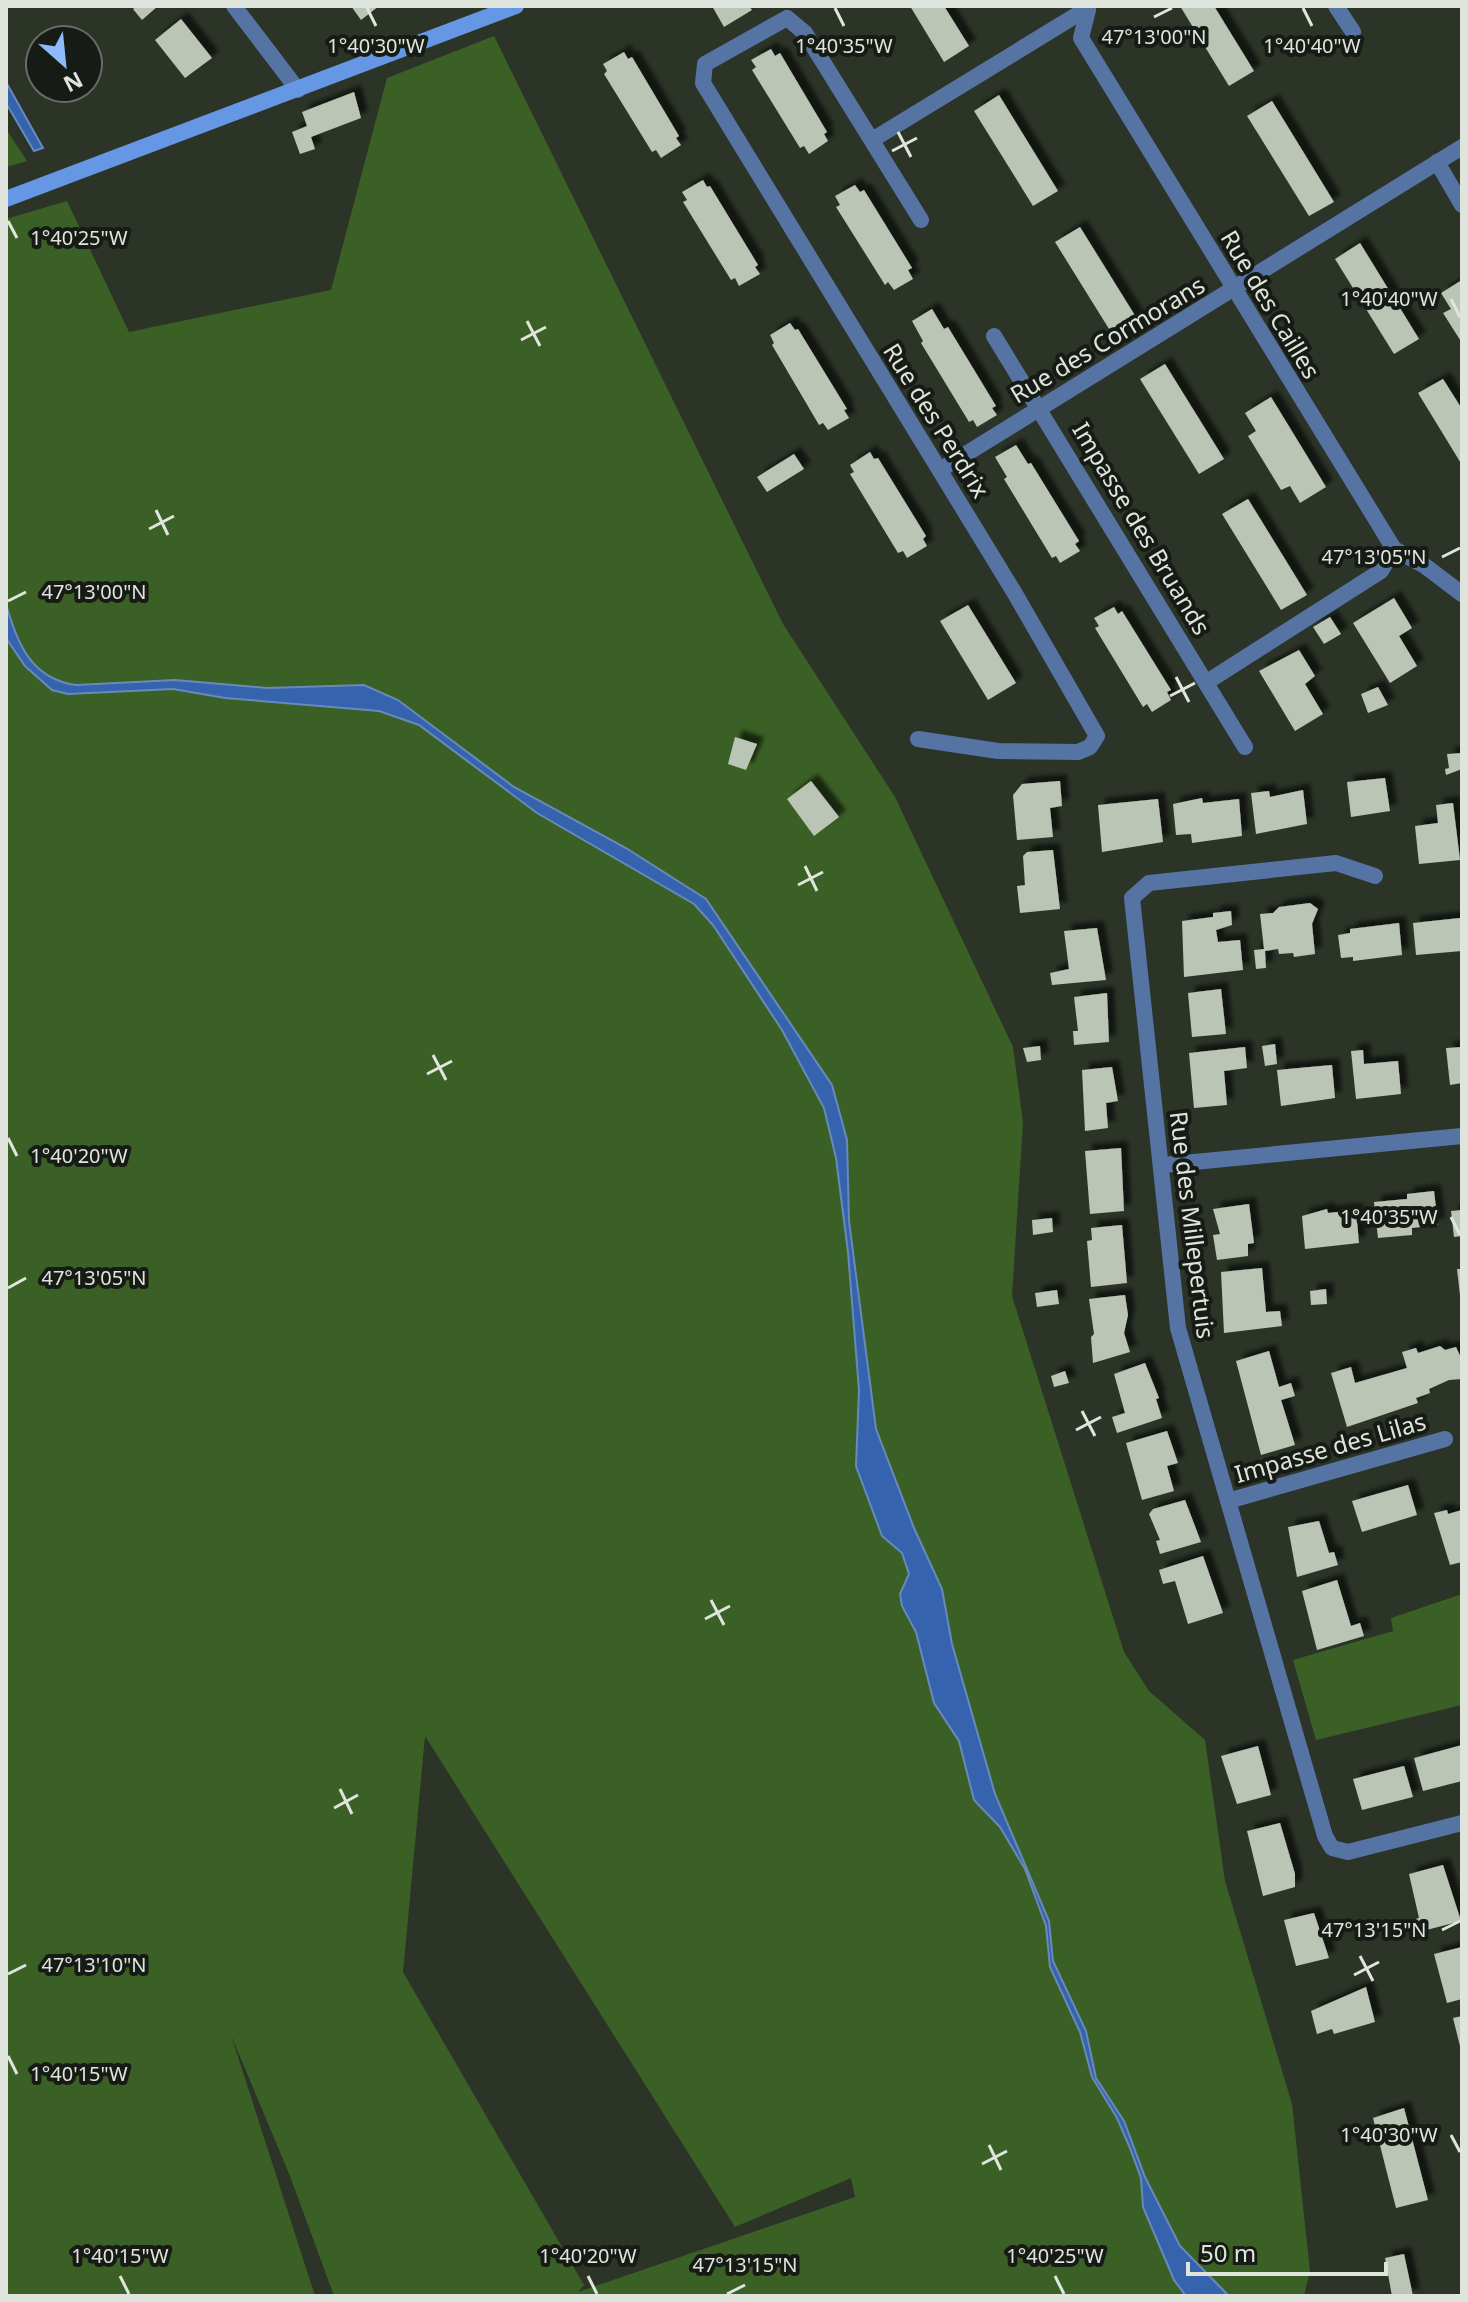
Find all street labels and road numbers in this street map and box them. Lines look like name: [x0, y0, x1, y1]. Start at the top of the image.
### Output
street label: Rue des Cailles: [1214, 224, 1328, 384]
street label: Rue des Cormorans: [1004, 268, 1210, 410]
street label: Rue des Perdrix: [876, 336, 998, 504]
street label: Impasse des Bruands: [1065, 416, 1219, 640]
street label: Rue des Millepertuis: [1163, 1109, 1223, 1341]
street label: Impasse des Lilas: [1231, 1404, 1429, 1490]

